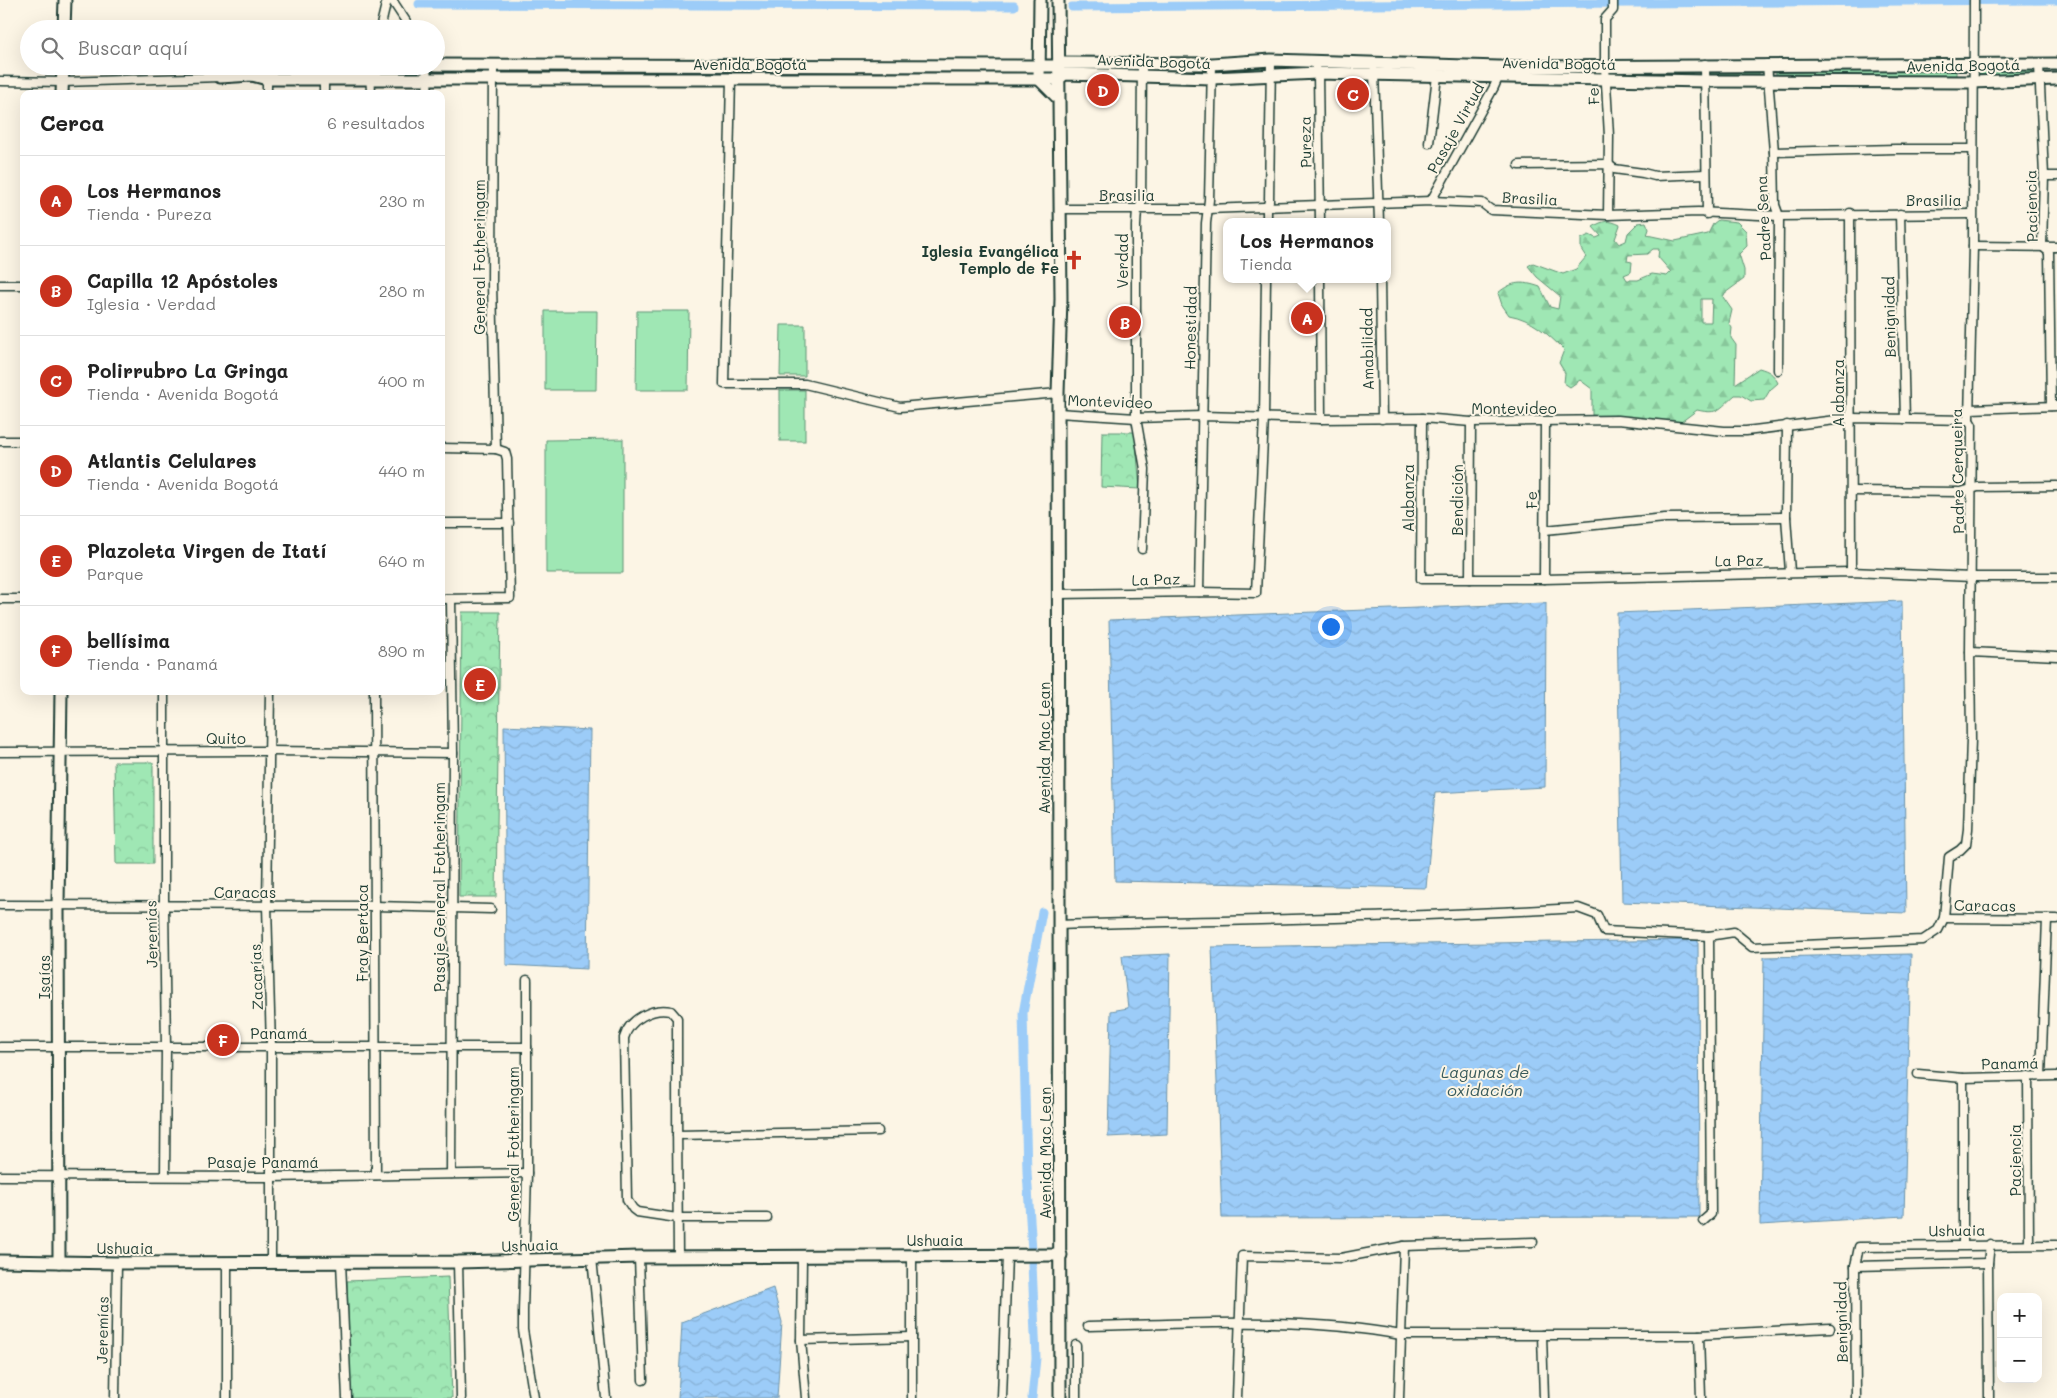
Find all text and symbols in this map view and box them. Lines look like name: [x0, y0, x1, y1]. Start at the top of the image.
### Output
search box: [20, 20, 445, 75]
icon: search: [38, 34, 66, 62]
text: Buscar aquí: [78, 35, 188, 60]
street label: Avenida Bogotá: [1096, 49, 1212, 73]
street label: Avenida Bogotá: [1502, 52, 1616, 74]
street label: Avenida Bogotá: [693, 54, 807, 74]
street label: Avenida Bogotá: [1906, 54, 2020, 76]
pin: D: [1087, 71, 1119, 109]
pin: C: [1337, 75, 1369, 113]
street label: Pasaje Virtud: [1422, 79, 1488, 177]
street label: Fe: [1583, 87, 1603, 105]
text: Cerca: [40, 109, 105, 136]
text: 6 resultados: [327, 112, 425, 133]
street label: Pureza: [1295, 116, 1315, 168]
street label: Paciencia: [2020, 170, 2042, 242]
street label: Padre Sena: [1751, 175, 1775, 261]
text: Los Hermanos: [87, 178, 221, 203]
street label: General Fotheringam: [469, 179, 489, 335]
street label: Brasilia: [1099, 185, 1155, 205]
street label: Brasilia: [1502, 187, 1558, 209]
text: A: [50, 190, 62, 211]
text: 230 m: [379, 190, 425, 211]
street label: Brasilia: [1906, 190, 1962, 210]
text: Tienda · Pureza: [87, 203, 212, 224]
popup: [1223, 218, 1391, 283]
text: Los Hermanos: [1240, 228, 1374, 253]
street label: Verdad: [1112, 234, 1132, 288]
place label: Iglesia Evangélica Templo de Fe: [921, 241, 1059, 278]
church icon: Iglesia Evangélica Templo de Fe: [1063, 249, 1085, 271]
text: Tienda: [1240, 253, 1293, 274]
text: Capilla 12 Apóstoles: [87, 268, 278, 293]
street label: Benignidad: [1878, 276, 1900, 358]
text: B: [51, 280, 61, 301]
text: 280 m: [379, 280, 425, 301]
street label: Honestidad: [1179, 286, 1201, 370]
text: Iglesia · Verdad: [87, 293, 216, 314]
pin: A: [1291, 299, 1323, 337]
pin: B: [1109, 303, 1141, 341]
street label: Amabilidad: [1356, 308, 1378, 390]
text: Polirrubro La Gringa: [87, 358, 288, 383]
street label: Alabanza: [1828, 359, 1848, 427]
text: C: [50, 370, 62, 391]
text: 400 m: [378, 370, 425, 391]
text: Tienda · Avenida Bogotá: [87, 383, 279, 404]
street label: Montevideo: [1067, 390, 1153, 412]
street label: Montevideo: [1471, 398, 1557, 418]
street label: Padre Cerqueira: [1946, 408, 1968, 534]
text: Atlantis Celulares: [87, 448, 257, 473]
text: D: [50, 460, 62, 481]
text: 440 m: [378, 460, 425, 481]
street label: Alabanza: [1398, 464, 1418, 532]
street label: Bendición: [1447, 464, 1467, 536]
text: Tienda · Avenida Bogotá: [87, 473, 279, 494]
street label: Fe: [1521, 491, 1541, 509]
text: Plazoleta Virgen de Itatí: [87, 538, 327, 563]
text: E: [51, 550, 61, 571]
text: 640 m: [378, 550, 425, 571]
street label: La Paz: [1714, 550, 1764, 570]
text: Parque: [87, 563, 144, 584]
street label: La Paz: [1131, 568, 1181, 590]
your location: [1318, 614, 1344, 640]
text: bellísima: [87, 628, 170, 653]
text: F: [51, 640, 61, 661]
text: 890 m: [378, 640, 425, 661]
text: Tienda · Panamá: [87, 653, 218, 674]
pin: E: [464, 665, 496, 703]
street label: Avenida Mac Lean: [1034, 682, 1054, 814]
street label: Quito: [206, 728, 246, 748]
street label: Pasaje General Fotheringam: [429, 782, 449, 992]
street label: Caracas: [214, 882, 276, 902]
street label: Fray Bertaca: [352, 884, 372, 982]
street label: Caracas: [1954, 894, 2016, 916]
street label: Jeremías: [140, 900, 162, 968]
street label: Zacarías: [245, 943, 267, 1011]
street label: Isaías: [34, 955, 54, 999]
pin: F: [207, 1021, 239, 1059]
street label: Panamá: [250, 1023, 308, 1043]
street label: Panamá: [1981, 1053, 2039, 1073]
water label: Lagunas de oxidación: [1441, 1061, 1529, 1100]
street label: General Fotheringam: [503, 1066, 523, 1222]
street label: Avenida Mac Lean: [1035, 1087, 1055, 1219]
street label: Paciencia: [2005, 1124, 2025, 1196]
street label: Pasaje Panamá: [207, 1152, 319, 1172]
street label: Ushuaia: [1928, 1220, 1986, 1240]
street label: Ushuaia: [906, 1230, 964, 1250]
street label: Ushuaia: [501, 1234, 559, 1256]
street label: Ushuaia: [96, 1238, 154, 1258]
street label: Benignidad: [1830, 1281, 1852, 1363]
map controls: [1997, 1293, 2042, 1383]
button: +: [1997, 1293, 2042, 1338]
street label: Jeremías: [91, 1296, 113, 1364]
button: −: [1997, 1338, 2042, 1383]

